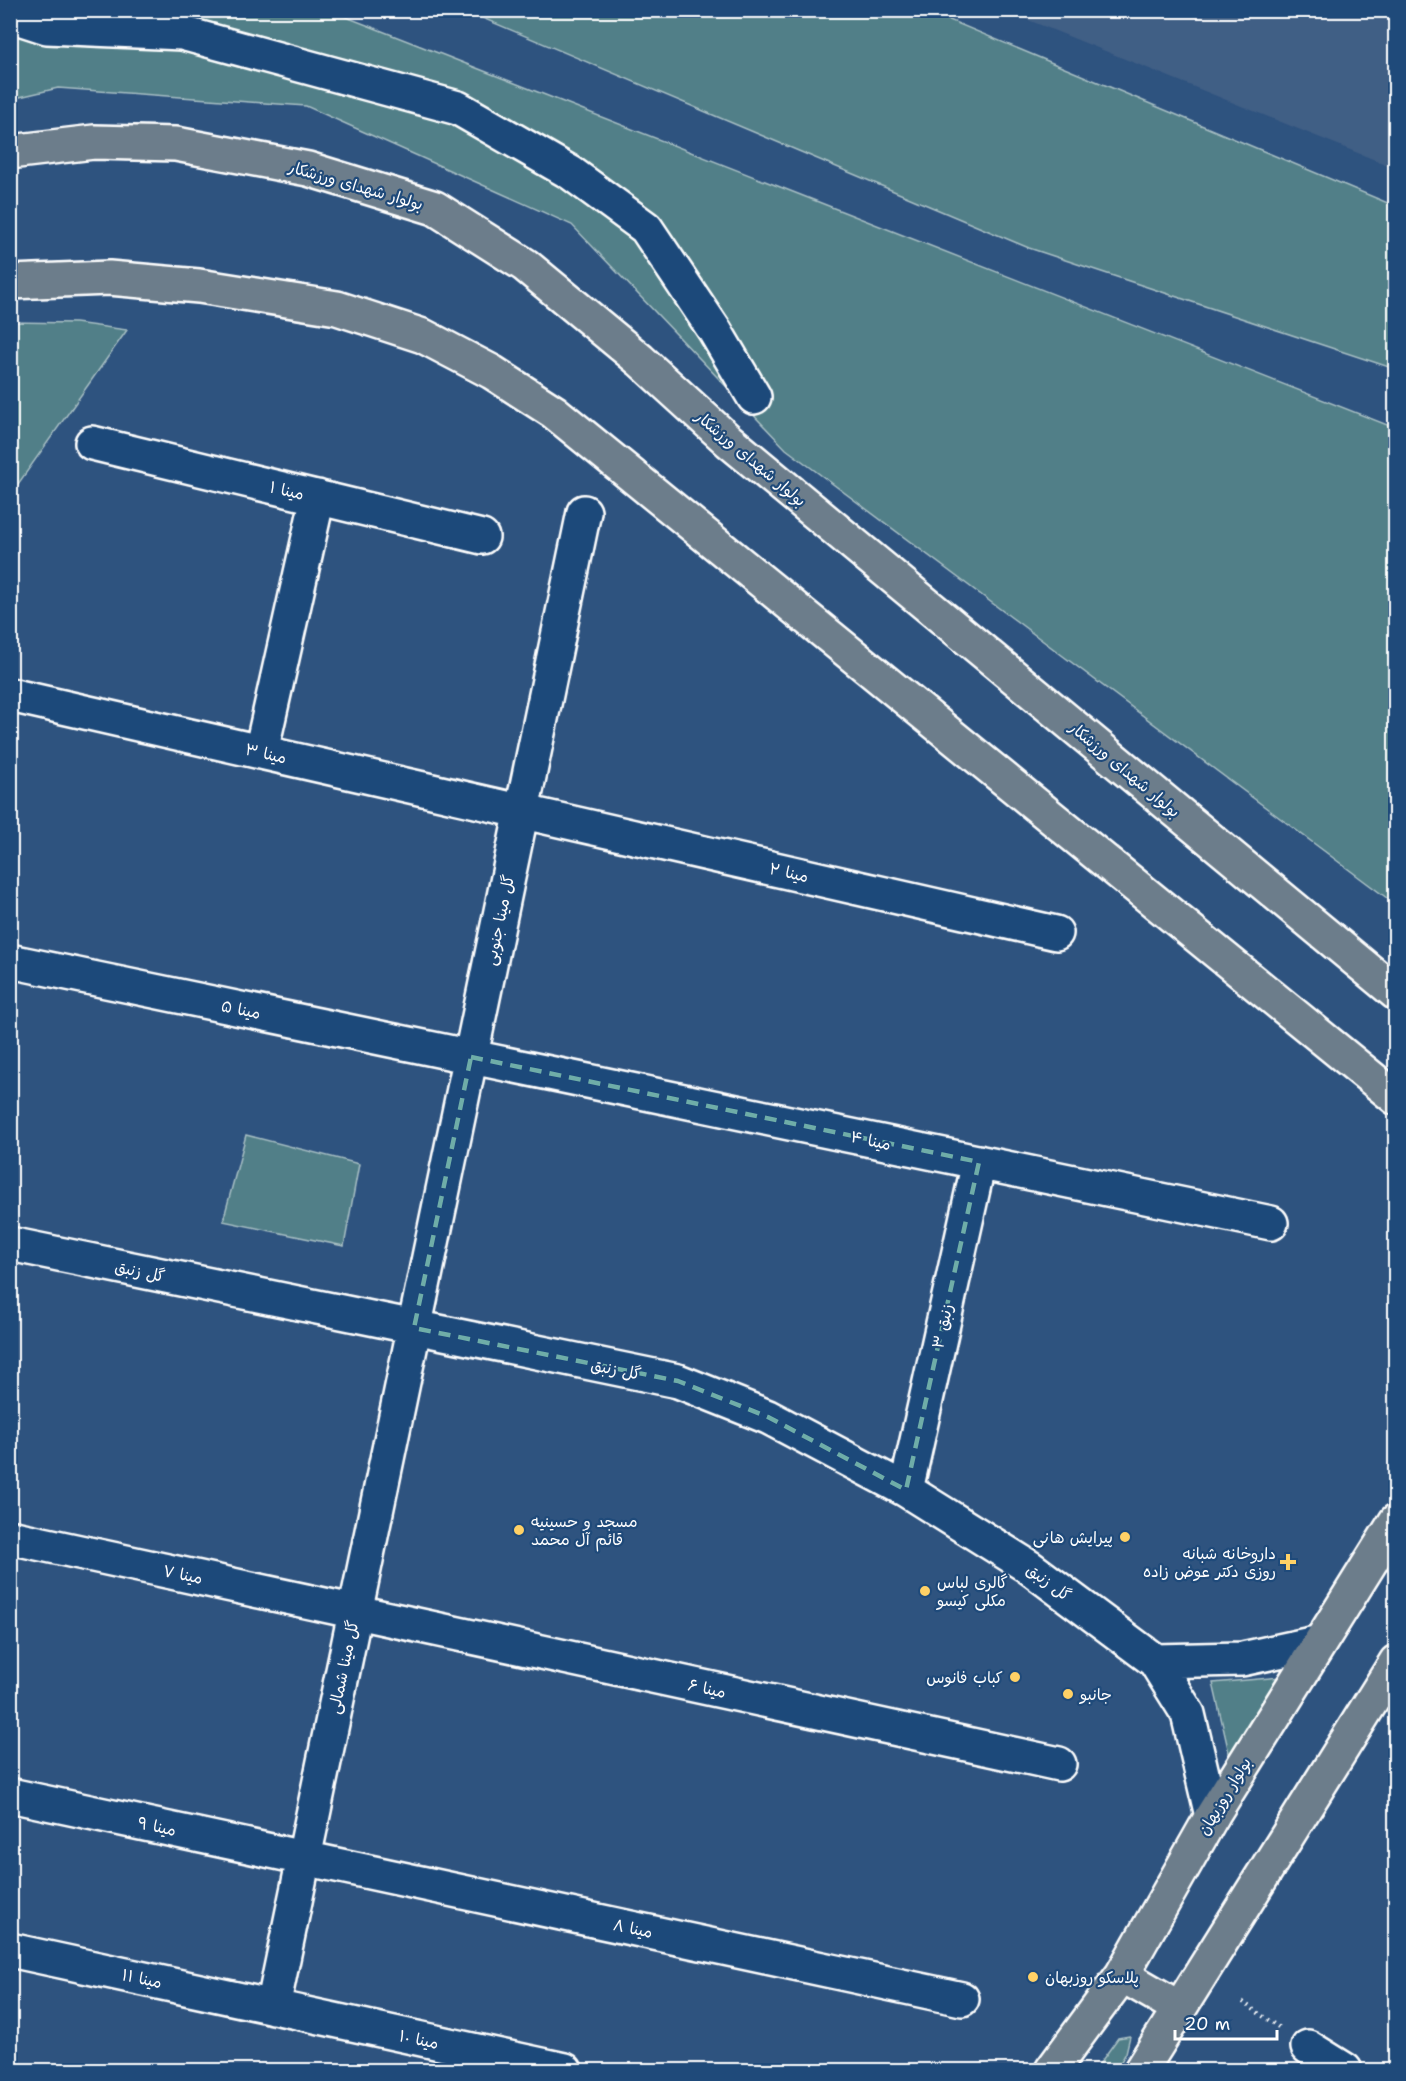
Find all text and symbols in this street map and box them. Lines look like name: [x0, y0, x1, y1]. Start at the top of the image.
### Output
street label: بولوار شهدای ورزشکار: [285, 156, 426, 215]
street label: بولوار شهدای ورزشکار: [690, 405, 811, 511]
street label: مینا ۱: [268, 476, 306, 505]
street label: بولوار شهدای ورزشکار: [1064, 716, 1185, 822]
street label: مینا ۳: [243, 739, 289, 768]
street label: مینا ۲: [767, 858, 811, 887]
street label: گل مینا جنوبی: [480, 873, 519, 967]
street label: مینا ۵: [219, 995, 263, 1024]
street label: مینا ۴: [849, 1126, 893, 1155]
street label: گل زنبق: [113, 1256, 167, 1287]
street label: زنبق ۳: [927, 1302, 958, 1351]
street label: گل زنبق: [589, 1354, 643, 1385]
place label: مسجد و حسینیه قائم آل محمد: [531, 1511, 637, 1552]
marker: مسجد و حسینیه قائم آل محمد: [512, 1523, 526, 1537]
place label: پیرایش هانی: [1033, 1527, 1113, 1548]
marker: پیرایش هانی: [1118, 1530, 1132, 1544]
place label: داروخانه شبانه روزی دکتر عوض زاده: [1143, 1543, 1276, 1582]
marker: داروخانه شبانه روزی دکتر عوض زاده: [1281, 1555, 1295, 1569]
street label: گل زنبق: [1022, 1559, 1075, 1606]
street label: مینا ۷: [161, 1560, 205, 1589]
place label: گالری لباس مکلی کیسو: [935, 1572, 1008, 1611]
marker: گالری لباس مکلی کیسو: [918, 1584, 932, 1598]
street label: گل مینا شمالی: [323, 1618, 364, 1716]
place label: کباب فانوس: [926, 1667, 1003, 1688]
marker: کباب فانوس: [1008, 1670, 1022, 1684]
street label: مینا ۶: [686, 1674, 728, 1703]
place label: جانبو: [1078, 1684, 1112, 1705]
marker: جانبو: [1061, 1687, 1075, 1701]
street label: بولوار روزبهان: [1193, 1753, 1256, 1839]
street label: مینا ۹: [136, 1812, 178, 1841]
street label: مینا ۸: [611, 1914, 655, 1943]
street label: مینا ۱۱: [120, 1964, 164, 1993]
place label: پلاسکو روزبهان: [1045, 1967, 1139, 1988]
marker: پلاسکو روزبهان: [1026, 1970, 1040, 1984]
scale bar: [1175, 2003, 1277, 2041]
text: 20 m: [1184, 2012, 1230, 2036]
street label: مینا ۱۰: [397, 2025, 441, 2054]

